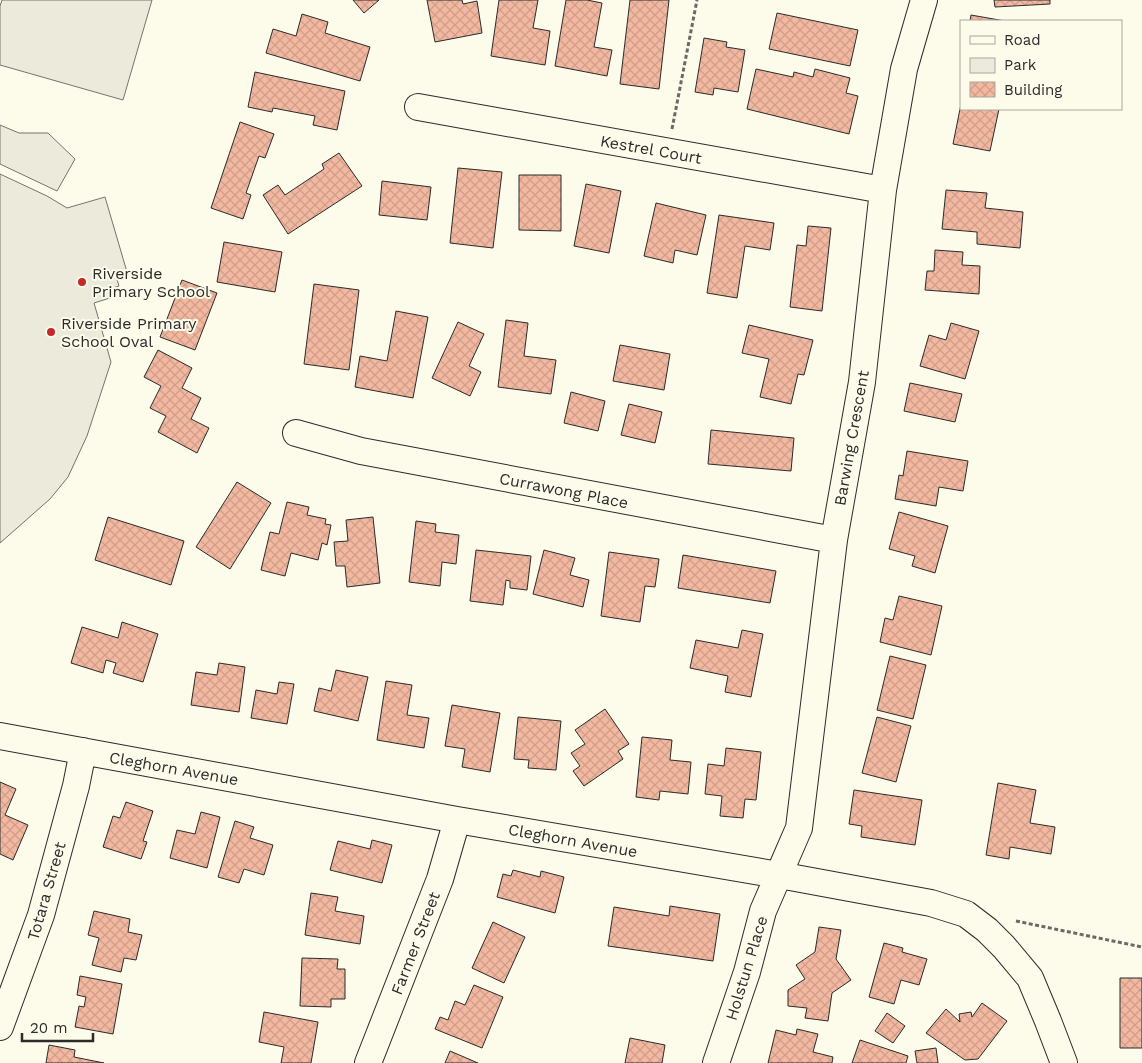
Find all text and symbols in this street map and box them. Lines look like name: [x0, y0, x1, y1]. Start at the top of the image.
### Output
legend: [960, 20, 1122, 110]
text: Road: [1004, 31, 1041, 49]
text: Park: [1004, 56, 1037, 74]
text: Building: [1004, 81, 1062, 99]
street label: Kestrel Court: [599, 131, 703, 168]
place label: Riverside Primary School: [92, 264, 210, 301]
marker: Riverside Primary School: [76, 276, 88, 288]
place label: Riverside Primary School Oval: [61, 314, 197, 351]
marker: Riverside Primary School Oval: [45, 326, 57, 338]
street label: Barwing Crescent: [830, 369, 873, 507]
street label: Currawong Place: [498, 469, 630, 512]
street label: Cleghorn Avenue: [108, 748, 240, 789]
street label: Cleghorn Avenue: [507, 820, 639, 861]
street label: Totara Street: [23, 839, 70, 943]
street label: Farmer Street: [387, 889, 444, 997]
street label: Holstun Place: [722, 914, 771, 1023]
scale bar: [22, 1010, 94, 1042]
text: 20 m: [30, 1019, 68, 1037]

